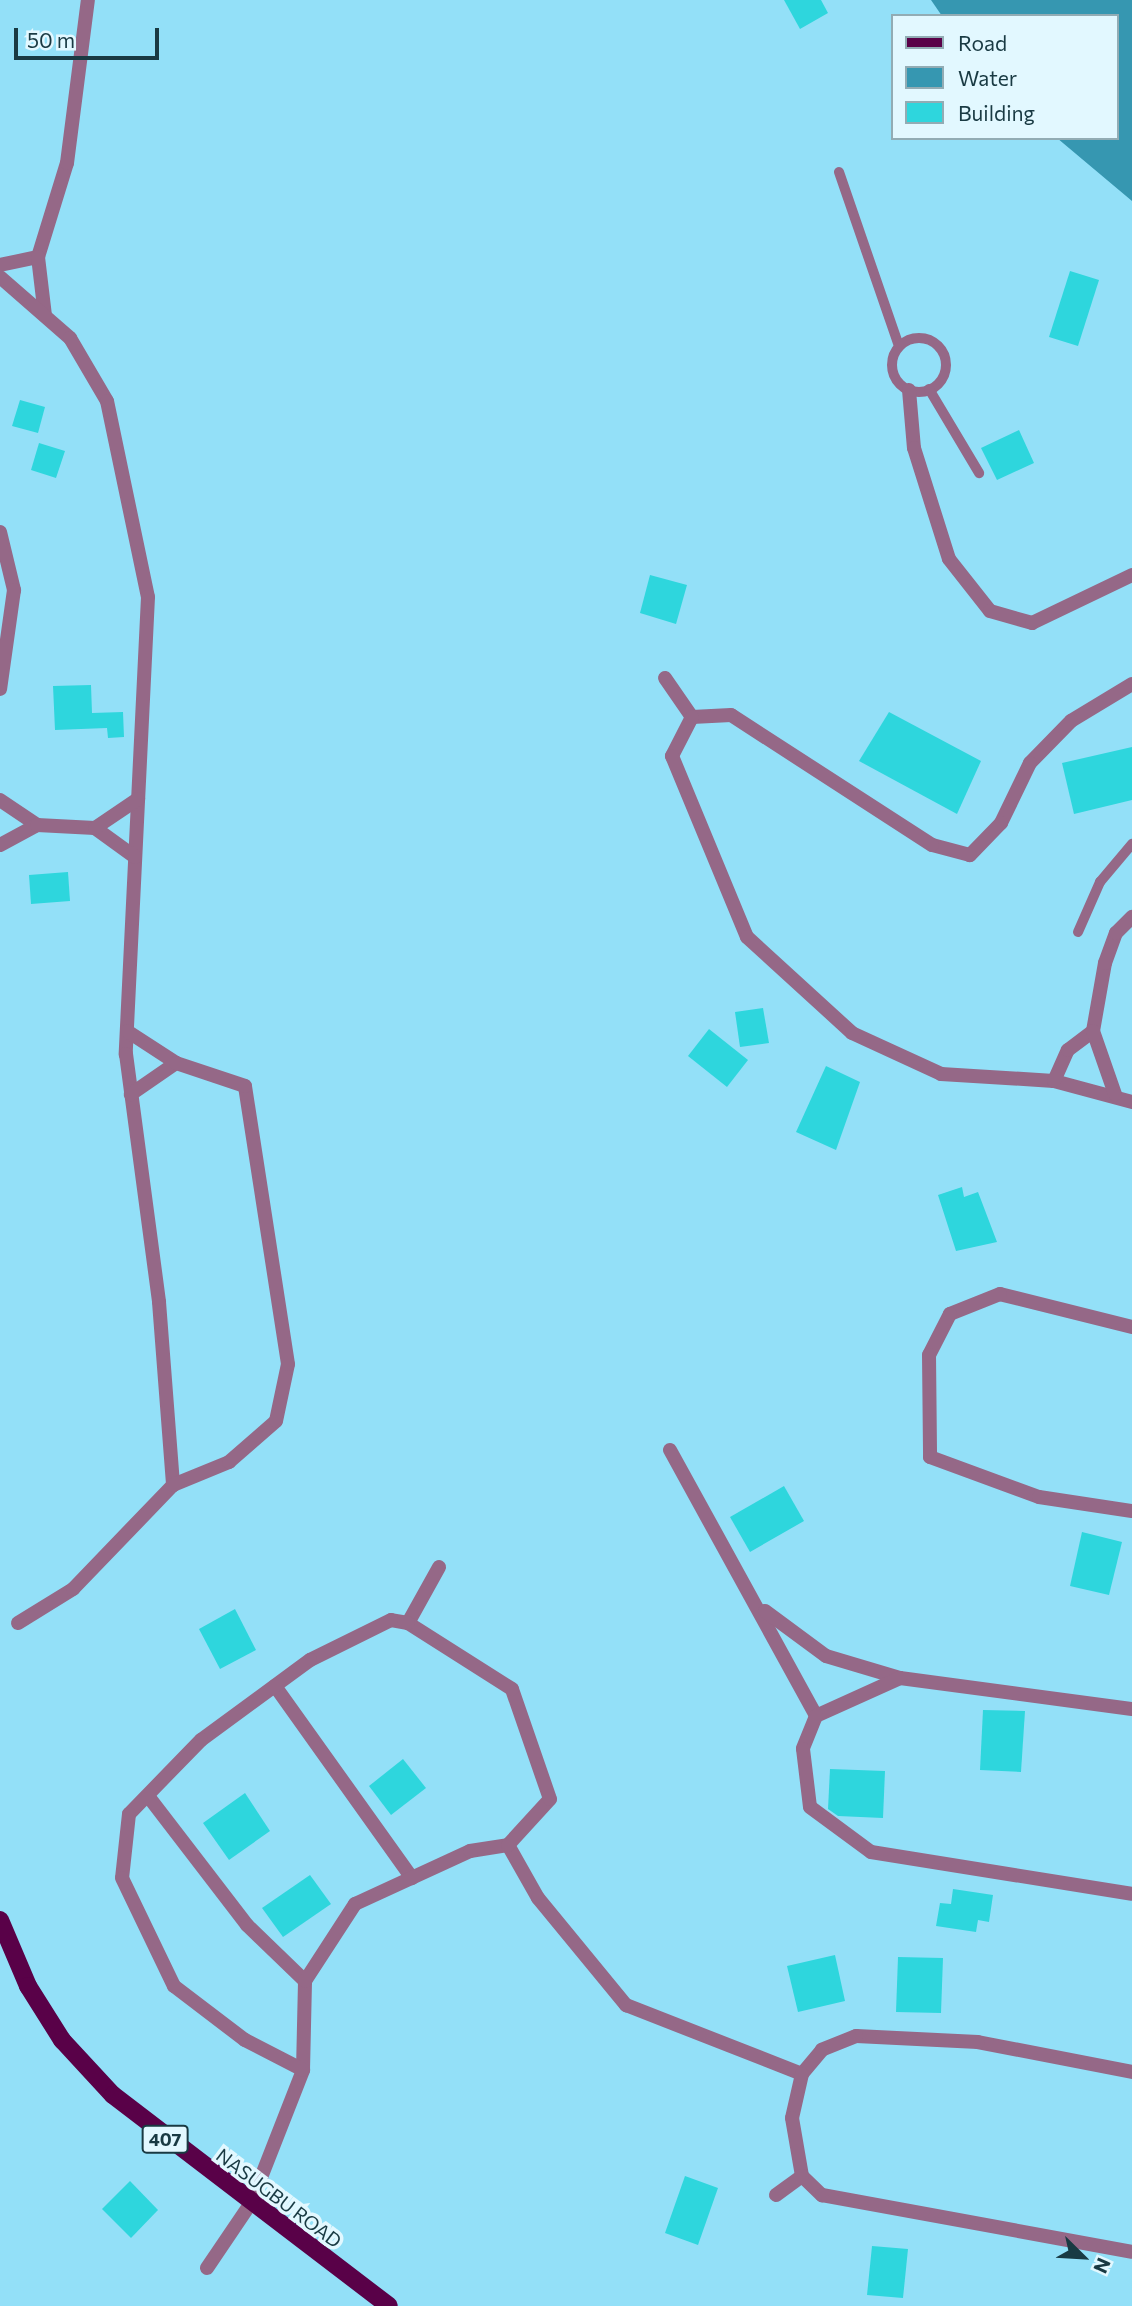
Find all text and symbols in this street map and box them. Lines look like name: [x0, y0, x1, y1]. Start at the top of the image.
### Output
scale bar: [18, 14, 163, 58]
legend: [890, 14, 1118, 140]
text: 50 m: [27, 27, 75, 52]
text: Road: [958, 30, 1007, 55]
text: Water: [958, 65, 1017, 90]
text: Building: [958, 100, 1035, 125]
road number: 407: [140, 2124, 190, 2154]
street label: NASUGBU ROAD: [212, 2144, 346, 2252]
north arrow: [1048, 2222, 1118, 2292]
text: N: [1089, 2255, 1116, 2277]

